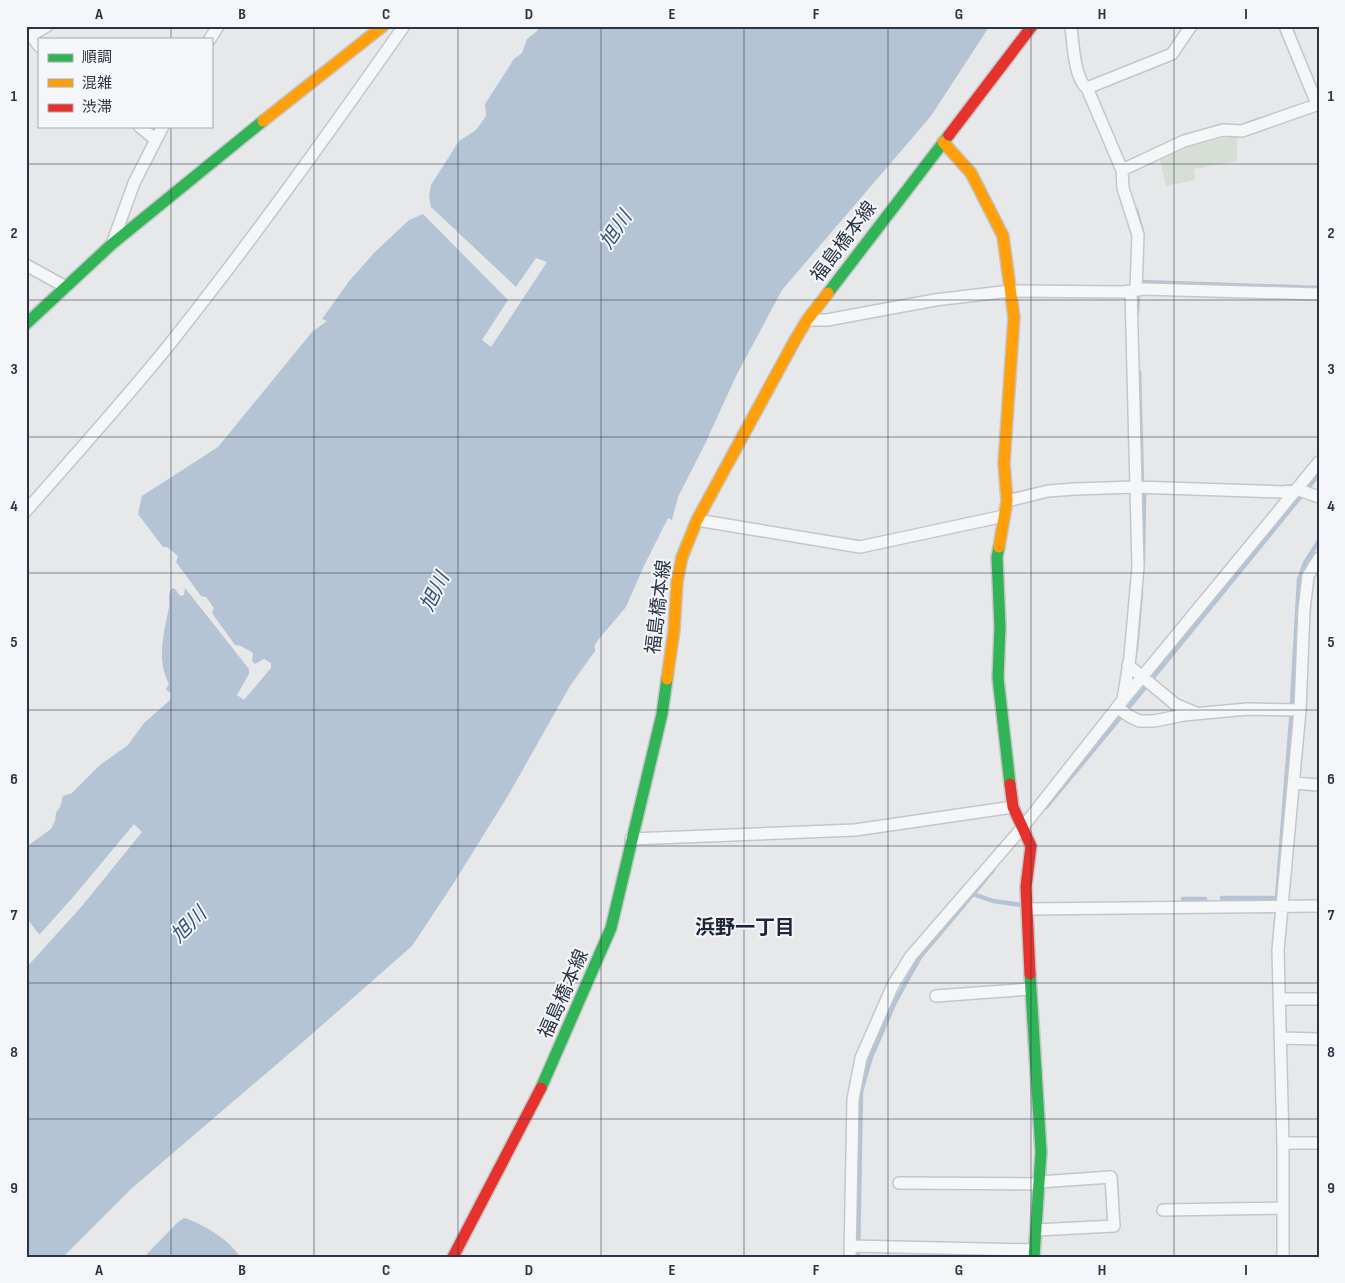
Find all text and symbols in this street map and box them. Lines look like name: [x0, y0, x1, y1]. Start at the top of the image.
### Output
text: A: [94, 5, 103, 24]
text: B: [238, 5, 246, 24]
text: C: [382, 5, 390, 24]
text: D: [525, 5, 533, 24]
text: E: [669, 5, 676, 24]
text: F: [813, 5, 820, 24]
text: G: [955, 5, 963, 24]
text: H: [1098, 5, 1106, 24]
text: I: [1244, 5, 1248, 24]
legend: [38, 38, 212, 128]
text: 順調: [82, 48, 112, 67]
text: 混雑: [82, 74, 112, 93]
text: 1: [11, 87, 18, 106]
text: 1: [1328, 87, 1335, 106]
text: 渋滞: [82, 98, 112, 117]
street label: 福島橋本線: [806, 197, 882, 287]
water label: 旭川: [595, 205, 638, 253]
text: 2: [10, 224, 18, 243]
text: 2: [1327, 224, 1335, 243]
text: 3: [10, 360, 18, 379]
text: 3: [1327, 360, 1335, 379]
text: 4: [10, 497, 18, 516]
text: 4: [1327, 497, 1335, 516]
street label: 福島橋本線: [642, 558, 676, 656]
water label: 旭川: [415, 567, 455, 615]
text: 5: [10, 633, 18, 652]
text: 5: [1327, 633, 1335, 652]
text: 6: [10, 770, 18, 789]
text: 6: [1327, 770, 1335, 789]
water label: 旭川: [166, 901, 213, 948]
text: 7: [11, 906, 18, 925]
text: 7: [1328, 906, 1335, 925]
district label: 浜野一丁目: [695, 916, 795, 940]
street label: 福島橋本線: [534, 946, 594, 1042]
text: 8: [10, 1043, 18, 1062]
text: 8: [1327, 1043, 1335, 1062]
text: 9: [10, 1179, 18, 1198]
text: 9: [1327, 1179, 1335, 1198]
text: A: [94, 1261, 103, 1280]
text: B: [238, 1261, 246, 1280]
text: C: [382, 1261, 390, 1280]
text: D: [525, 1261, 533, 1280]
text: E: [669, 1261, 676, 1280]
text: F: [813, 1261, 820, 1280]
text: G: [955, 1261, 963, 1280]
text: H: [1098, 1261, 1106, 1280]
text: I: [1244, 1261, 1248, 1280]

